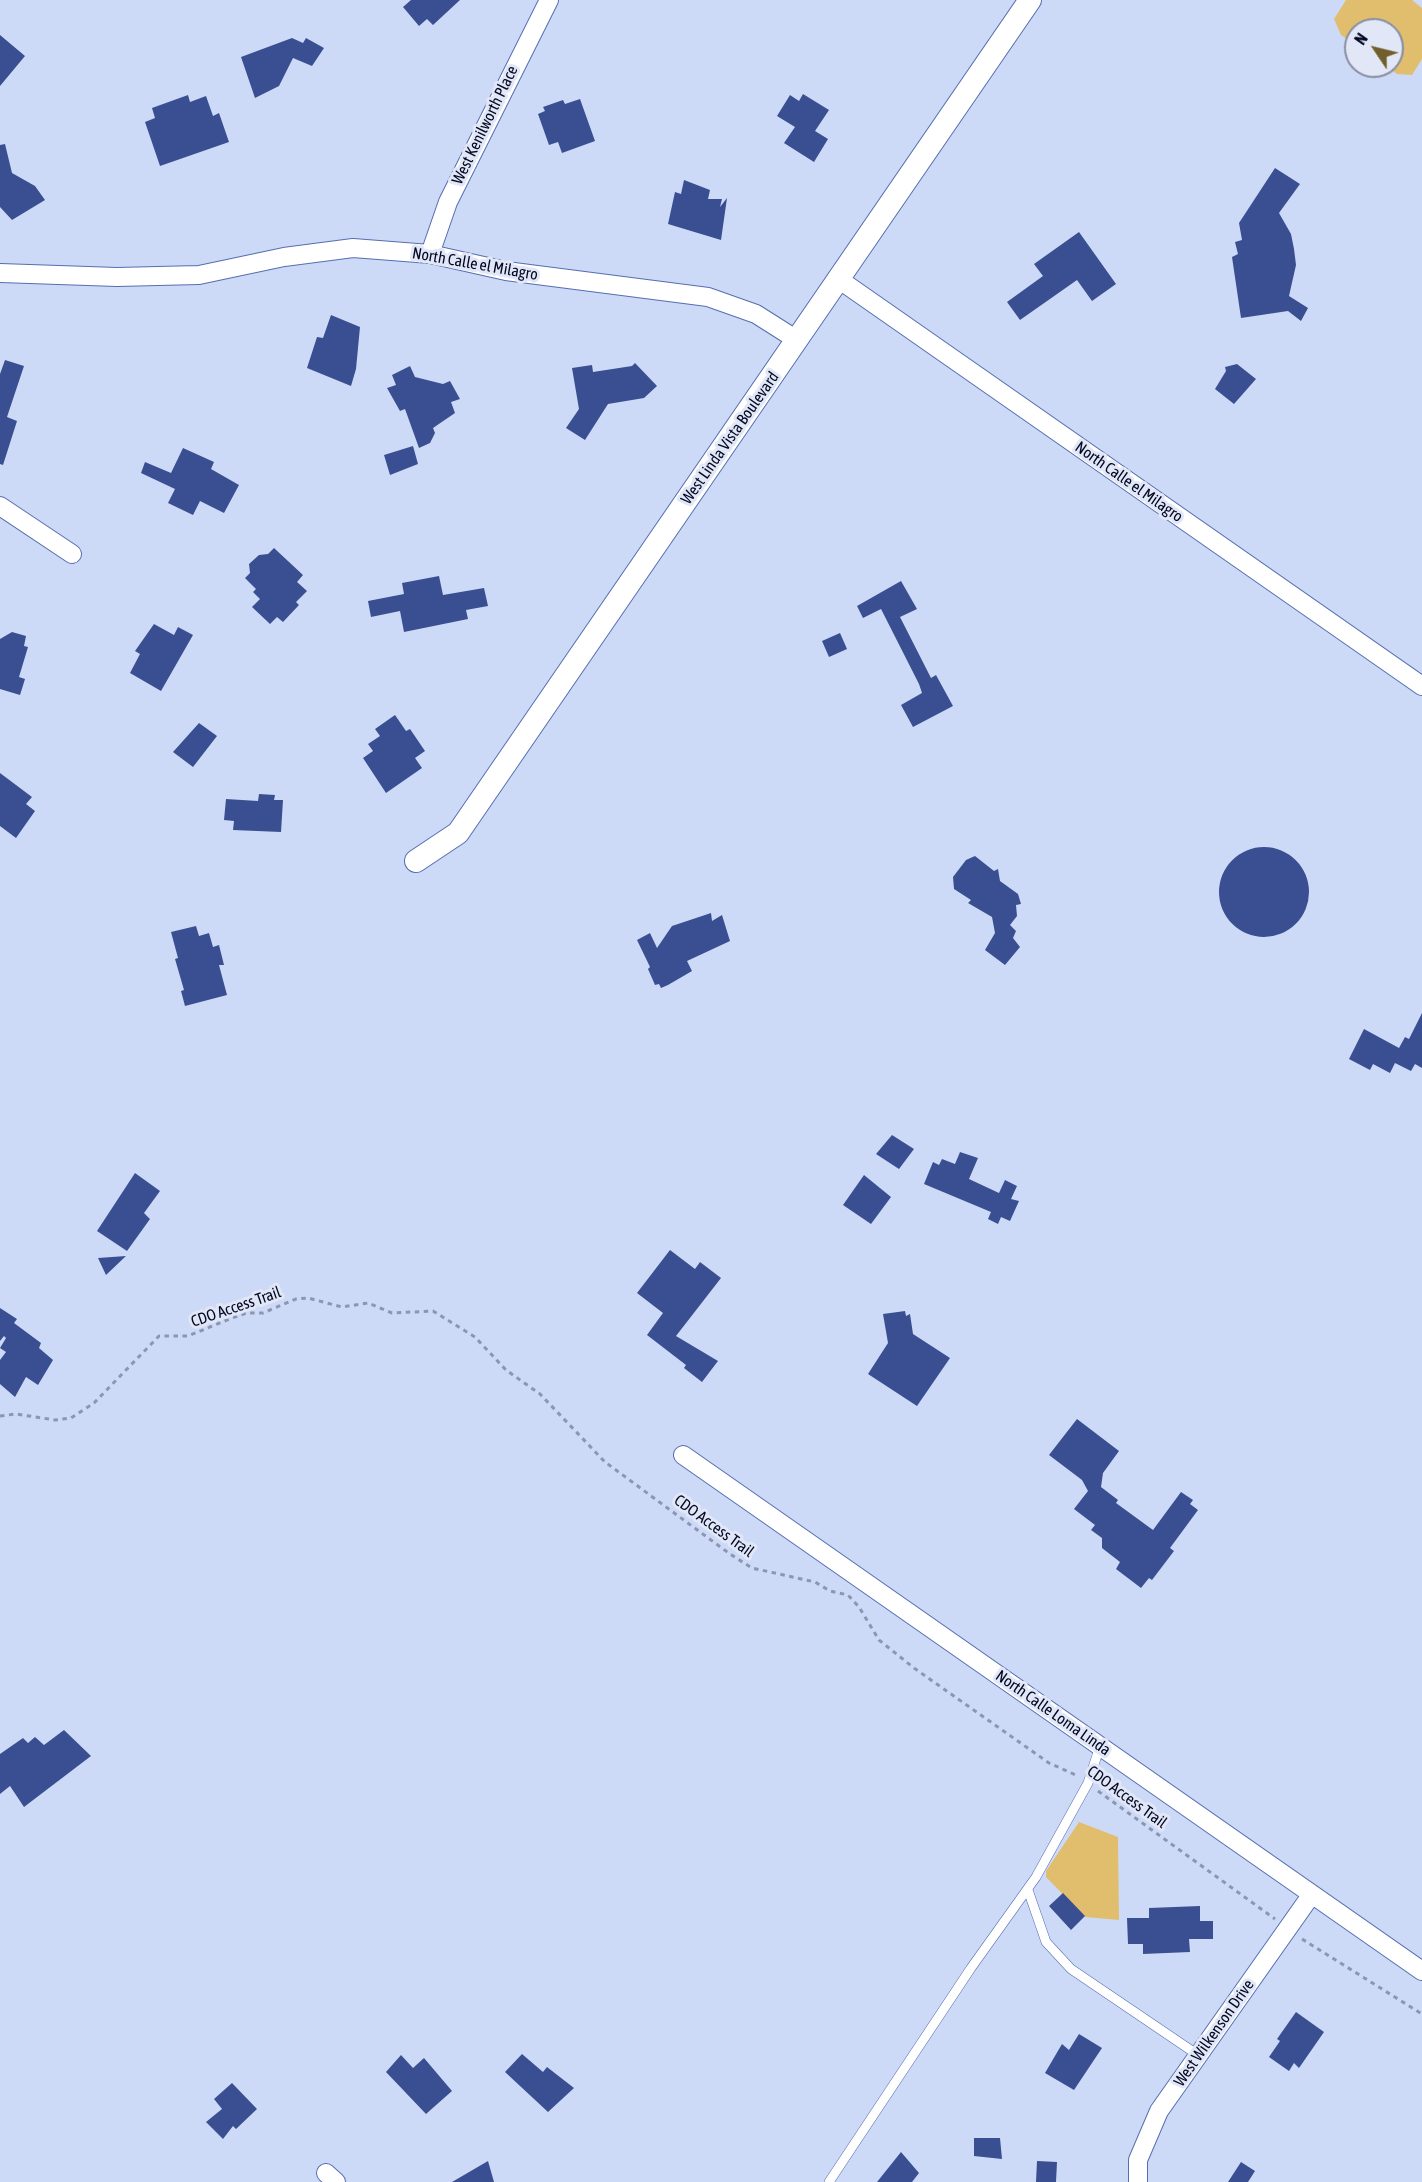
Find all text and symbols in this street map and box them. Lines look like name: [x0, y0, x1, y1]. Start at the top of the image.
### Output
north arrow: [1344, 18, 1404, 78]
text: N: [1351, 30, 1371, 48]
street label: West Kenilworth Place: [448, 62, 522, 188]
street label: North Calle el Milagro: [411, 243, 539, 285]
street label: West Linda Vista Boulevard: [677, 368, 783, 508]
street label: North Calle el Milagro: [1071, 438, 1187, 526]
street label: CDO Access Trail: [188, 1283, 284, 1331]
street label: CDO Access Trail: [670, 1491, 758, 1561]
street label: North Calle Loma Linda: [992, 1666, 1114, 1760]
street label: CDO Access Trail: [1083, 1762, 1171, 1832]
street label: West Wilkenson Drive: [1170, 1976, 1258, 2090]

